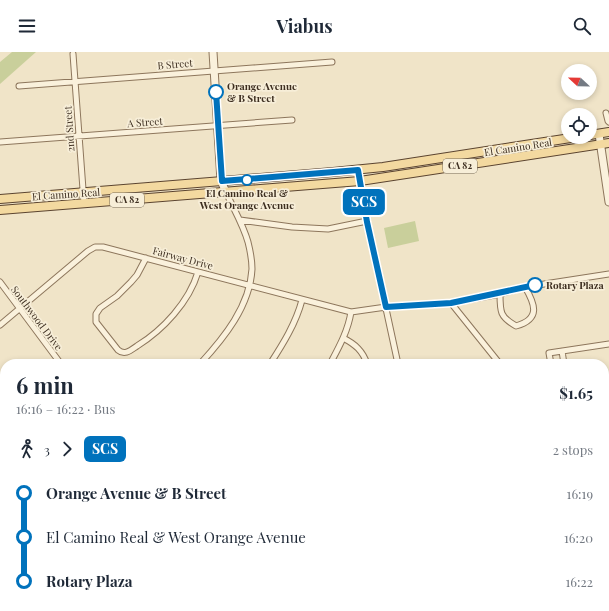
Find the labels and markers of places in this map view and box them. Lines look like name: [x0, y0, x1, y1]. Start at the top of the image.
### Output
place label: Orange Avenue & B Street: [227, 79, 297, 105]
marker: Orange Avenue & B Street: [208, 84, 224, 100]
marker: El Camino Real & West Orange Avenue: [241, 174, 253, 186]
place label: El Camino Real & West Orange Avenue: [199, 186, 294, 212]
marker: Rotary Plaza: [527, 277, 543, 293]
place label: Rotary Plaza: [546, 278, 605, 292]

